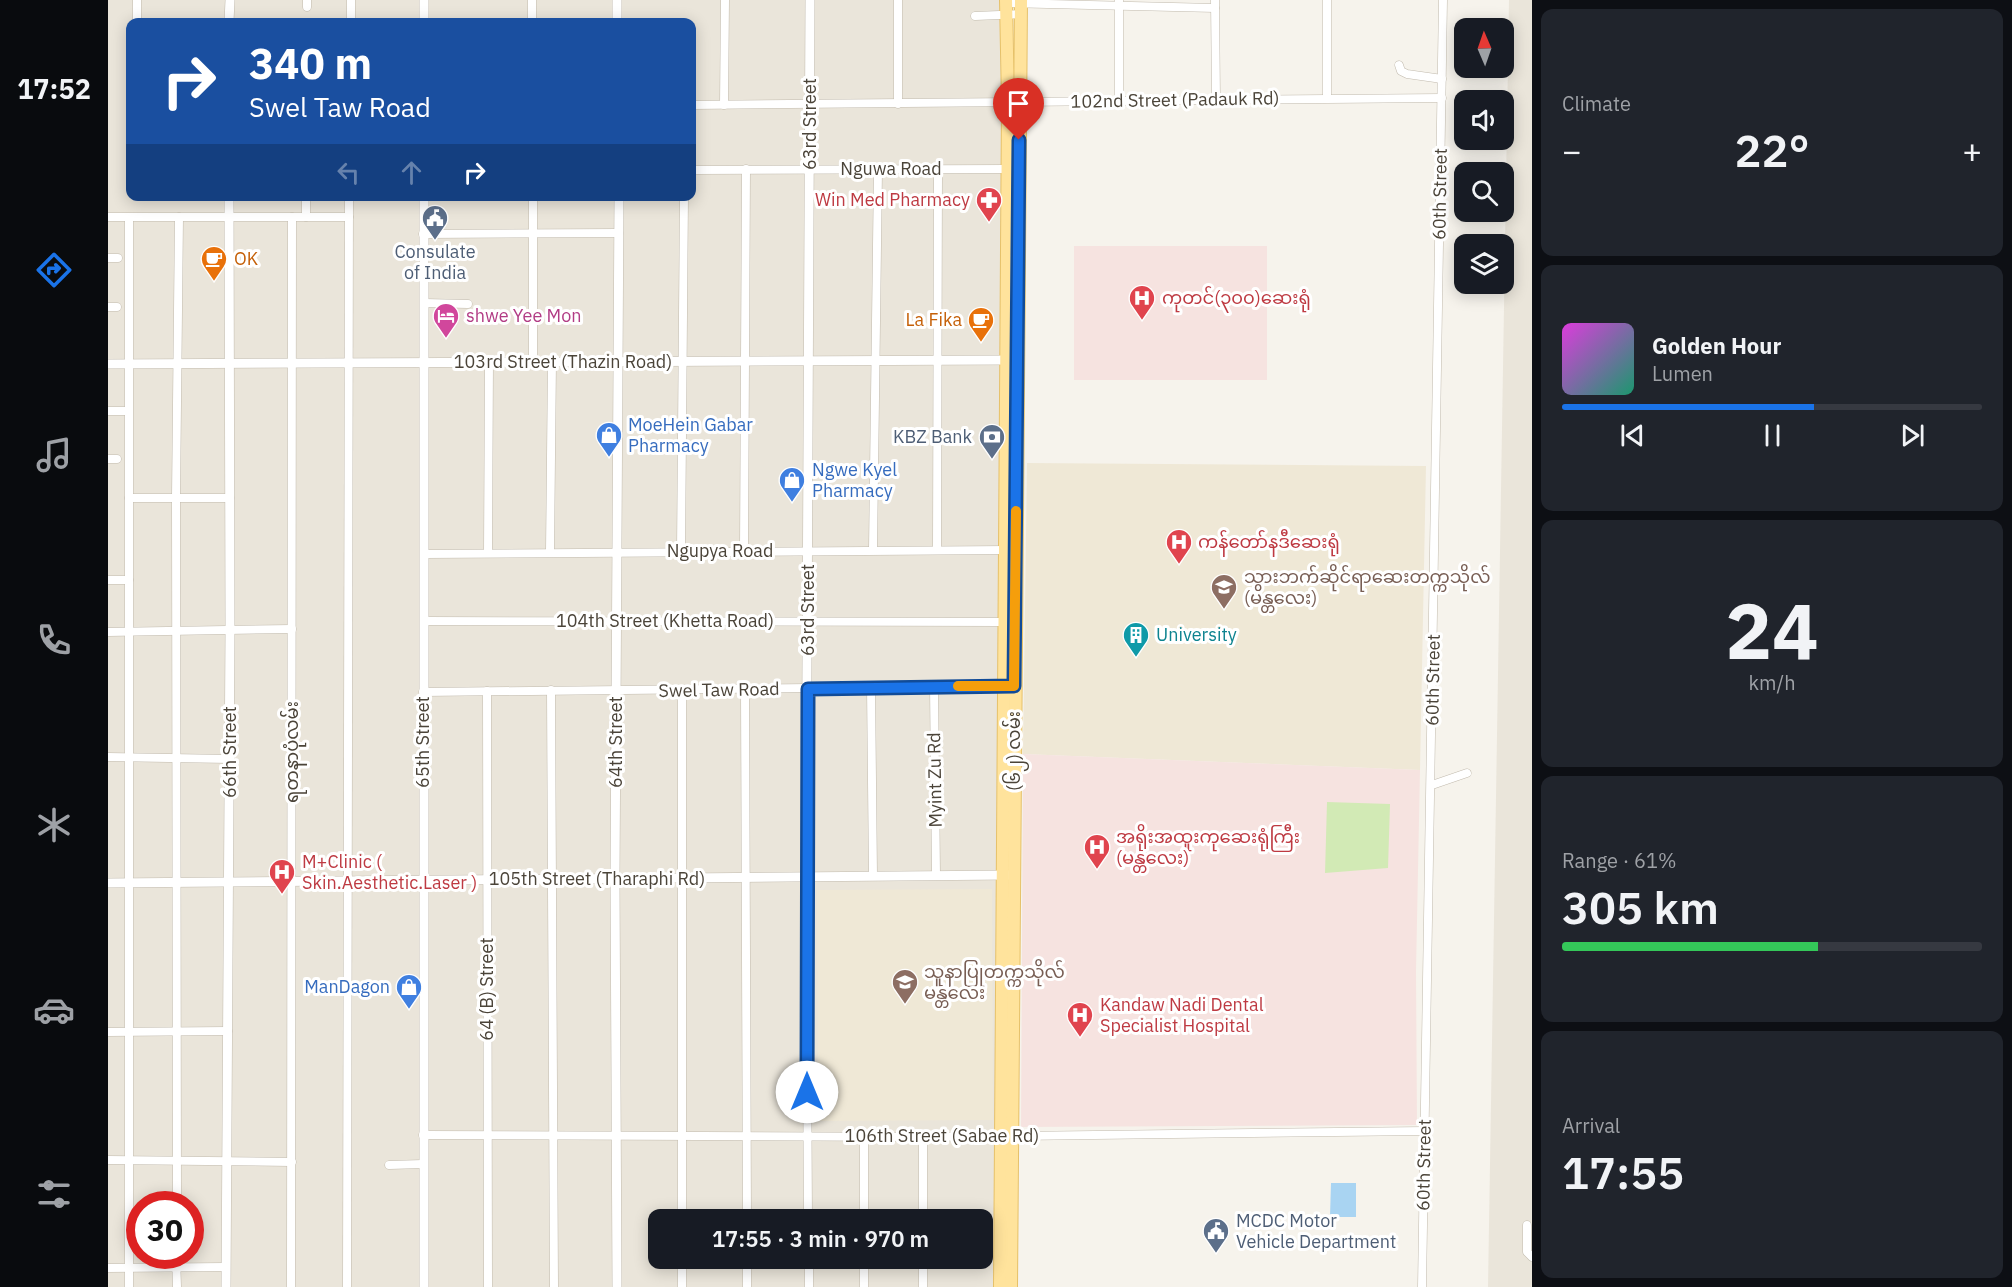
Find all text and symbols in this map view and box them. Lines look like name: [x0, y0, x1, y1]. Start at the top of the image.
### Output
north arrow: [1454, 18, 1514, 78]
map controls: [1454, 18, 1514, 294]
text: 340 m: [249, 36, 372, 91]
icon: right: [150, 42, 228, 120]
text: 17:52: [17, 71, 91, 106]
street label: 63rd Street: [798, 78, 821, 170]
pin: [993, 78, 1044, 140]
street label: 102nd Street (Padauk Rd): [1070, 86, 1280, 113]
icon: arrive: [1002, 87, 1035, 120]
text: Swel Taw Road: [249, 89, 431, 124]
button: sound: [1454, 90, 1514, 150]
text: Climate: [1562, 90, 1631, 117]
text: 22°: [1734, 121, 1810, 179]
text: −: [1562, 129, 1582, 172]
text: +: [1962, 129, 1982, 172]
street label: 60th Street: [1427, 148, 1452, 240]
icon: left: [332, 156, 365, 189]
icon: ahead: [395, 156, 428, 189]
icon: right: [458, 156, 491, 189]
street label: Nguwa Road: [840, 157, 942, 180]
button: search: [1454, 162, 1514, 222]
pharmacy icon: Win Med Pharmacy: [974, 185, 1004, 223]
place label: Win Med Pharmacy: [815, 188, 970, 211]
public building icon: Consulate of India: [420, 203, 450, 241]
button: layers: [1454, 234, 1514, 294]
place label: Consulate of India: [394, 240, 476, 284]
cafe icon: OK: [199, 244, 229, 282]
place label: OK: [234, 247, 259, 270]
icon: directions: [33, 249, 75, 291]
hospital icon: ကုတင်(၃၀၀)ဆေးရုံ: [1127, 283, 1157, 321]
place label: ကုတင်(၃၀၀)ဆေးရုံ: [1162, 285, 1311, 313]
hotel icon: shwe Yee Mon: [431, 301, 461, 339]
place label: shwe Yee Mon: [466, 304, 581, 327]
cafe icon: La Fika: [966, 305, 996, 343]
place label: La Fika: [906, 308, 962, 331]
text: Golden Hour: [1652, 331, 1781, 360]
street label: 103rd Street (Thazin Road): [454, 350, 672, 373]
text: Lumen: [1652, 360, 1713, 387]
place label: MoeHein Gabar Pharmacy: [628, 413, 753, 457]
icon: previous: [1616, 419, 1649, 452]
icon: pause: [1756, 419, 1789, 452]
icon: next: [1896, 419, 1929, 452]
shop icon: MoeHein Gabar Pharmacy: [594, 420, 624, 458]
bank icon: KBZ Bank: [977, 422, 1007, 460]
place label: KBZ Bank: [893, 425, 973, 448]
icon: music: [33, 434, 75, 476]
place label: Ngwe Kyel Pharmacy: [812, 458, 897, 502]
shop icon: Ngwe Kyel Pharmacy: [777, 465, 807, 503]
hospital icon: ကန်တော်နဒီဆေးရုံ: [1164, 527, 1194, 565]
place label: ကန်တော်နဒီဆေးရုံ: [1198, 528, 1340, 557]
street label: Ngupya Road: [667, 539, 773, 562]
place label: သွားဘက်ဆိုင်ရာဆေးတက္ကသိုလ် (မန္တလေး): [1244, 563, 1490, 613]
street label: 63rd Street: [796, 564, 819, 656]
school or university icon: သွားဘက်ဆိုင်ရာဆေးတက္ကသိုလ် (မန္တလေး): [1209, 572, 1239, 610]
text: 24: [1725, 579, 1819, 680]
street label: 104th Street (Khetta Road): [556, 609, 774, 632]
icon: phone: [33, 619, 75, 661]
building icon: University: [1121, 620, 1151, 658]
place label: University: [1156, 623, 1237, 646]
street label: 60th Street: [1420, 634, 1445, 726]
text: km/h: [1748, 669, 1796, 696]
street label: Swel Taw Road: [658, 677, 780, 702]
street label: 65th Street: [411, 696, 434, 788]
street label: 64th Street: [604, 696, 627, 788]
street label: ရတနာပုံလမ်း: [279, 701, 307, 803]
street label: 66th Street: [218, 706, 241, 798]
street label: (၆၂) လမ်း: [1001, 711, 1029, 791]
street label: Myint Zu Rd: [922, 732, 947, 828]
icon: climate: [33, 804, 75, 846]
place label: အရိုးအထူးကုဆေးရုံကြီး (မန္တလေး): [1116, 823, 1300, 873]
hospital icon: အရိုးအထူးကုဆေးရုံကြီး (မန္တလေး): [1082, 832, 1112, 870]
text: Range · 61%: [1562, 847, 1677, 874]
place label: M+Clinic ( Skin.Aesthetic.Laser ): [302, 850, 477, 894]
hospital icon: M+Clinic ( Skin.Aesthetic.Laser ): [267, 857, 297, 895]
street label: 105th Street (Tharaphi Rd): [489, 867, 705, 890]
text: 305 km: [1562, 878, 1719, 936]
street label: 64 (B) Street: [475, 937, 498, 1041]
place label: သူနာပြုတက္ကသိုလ် မန္တလေး: [924, 958, 1065, 1008]
school or university icon: သူနာပြုတက္ကသိုလ် မန္တလေး: [890, 967, 920, 1005]
shop icon: ManDagon: [394, 972, 424, 1010]
place label: ManDagon: [304, 975, 390, 998]
icon: car: [33, 989, 75, 1031]
place label: Kandaw Nadi Dental Specialist Hospital: [1100, 993, 1264, 1037]
hospital icon: Kandaw Nadi Dental Specialist Hospital: [1065, 1000, 1095, 1038]
position arrow: [775, 1060, 839, 1124]
text: Arrival: [1562, 1112, 1620, 1139]
street label: 60th Street: [1411, 1119, 1436, 1211]
street label: 106th Street (Sabae Rd): [845, 1124, 1039, 1147]
text: 17:55: [1562, 1143, 1684, 1201]
icon: filters: [33, 1173, 75, 1215]
speed limit sign: 30: [126, 1191, 204, 1269]
place label: MCDC Motor Vehicle Department: [1236, 1209, 1396, 1253]
public building icon: MCDC Motor Vehicle Department: [1201, 1216, 1231, 1254]
text: 17:55 · 3 min · 970 m: [712, 1224, 929, 1253]

